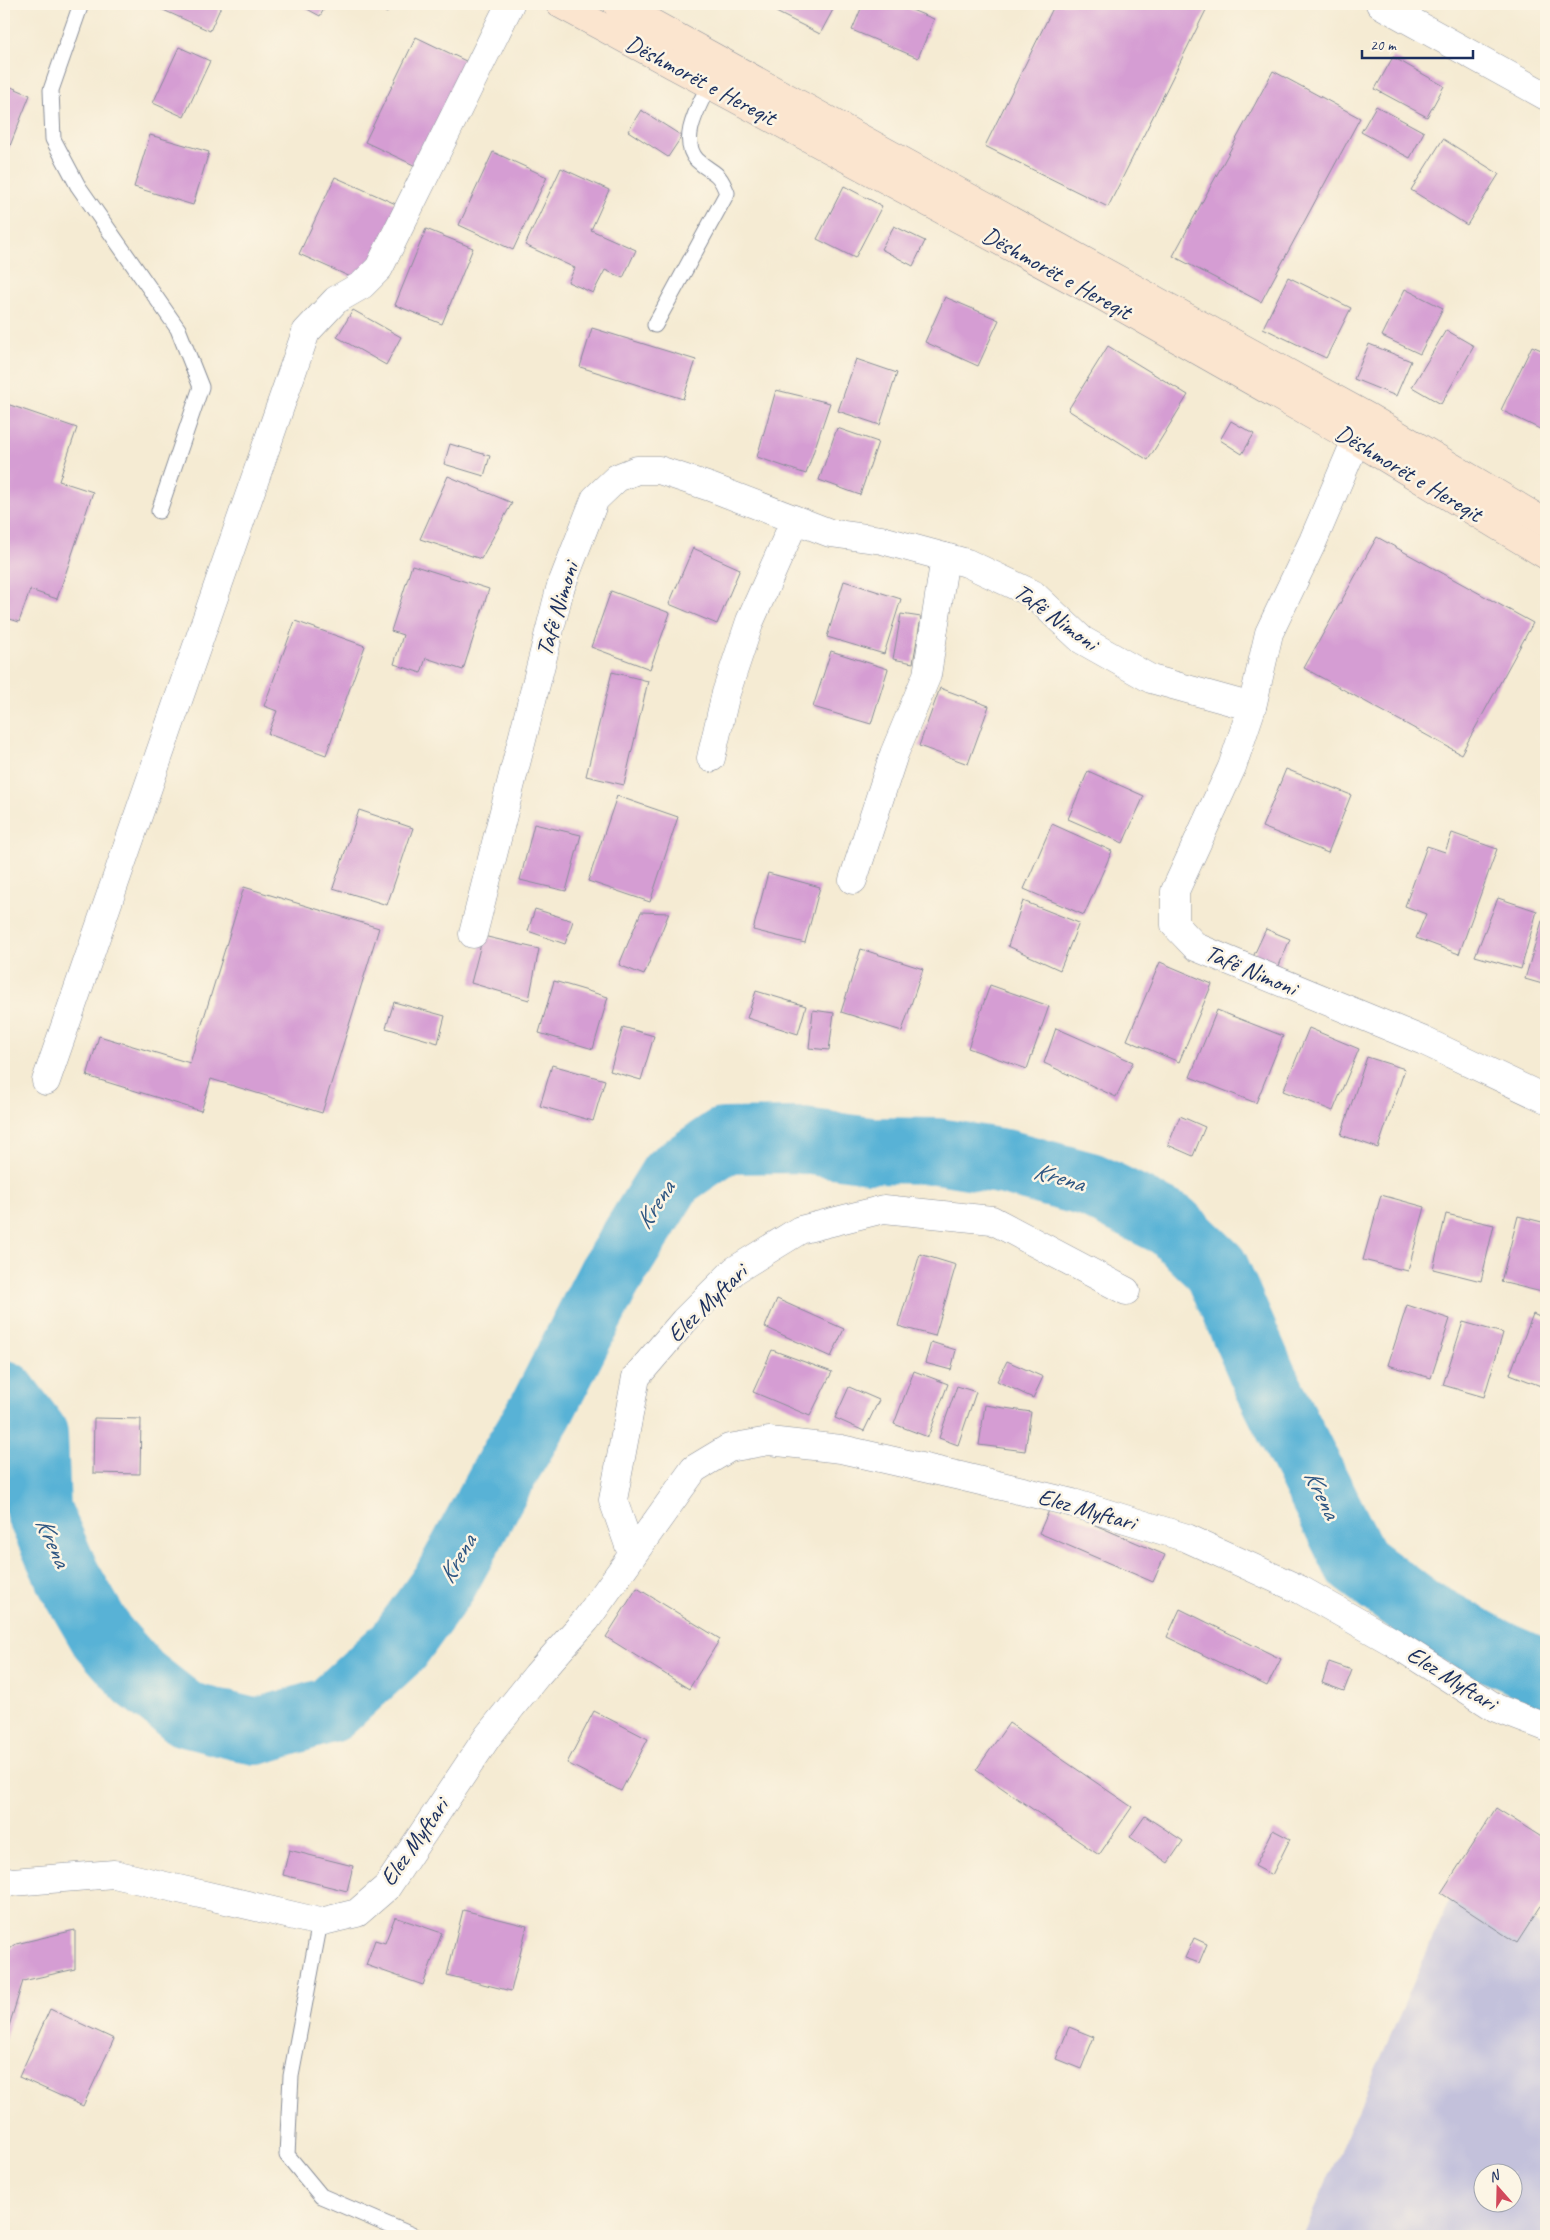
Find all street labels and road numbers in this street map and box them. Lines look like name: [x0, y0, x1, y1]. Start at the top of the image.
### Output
street label: Dëshmorët e Hereqit: [621, 28, 783, 133]
street label: Dëshmorët e Hereqit: [977, 220, 1139, 327]
street label: Dëshmorët e Hereqit: [1330, 417, 1489, 530]
street label: Tafë Nimoni: [529, 555, 586, 660]
street label: Tafë Nimoni: [1008, 577, 1107, 660]
street label: Tafë Nimoni: [1201, 937, 1304, 1004]
street label: Elez Myftari: [661, 1255, 756, 1349]
street label: Elez Myftari: [1035, 1481, 1143, 1538]
street label: Elez Myftari: [1402, 1639, 1505, 1719]
street label: Elez Myftari: [373, 1790, 457, 1892]

